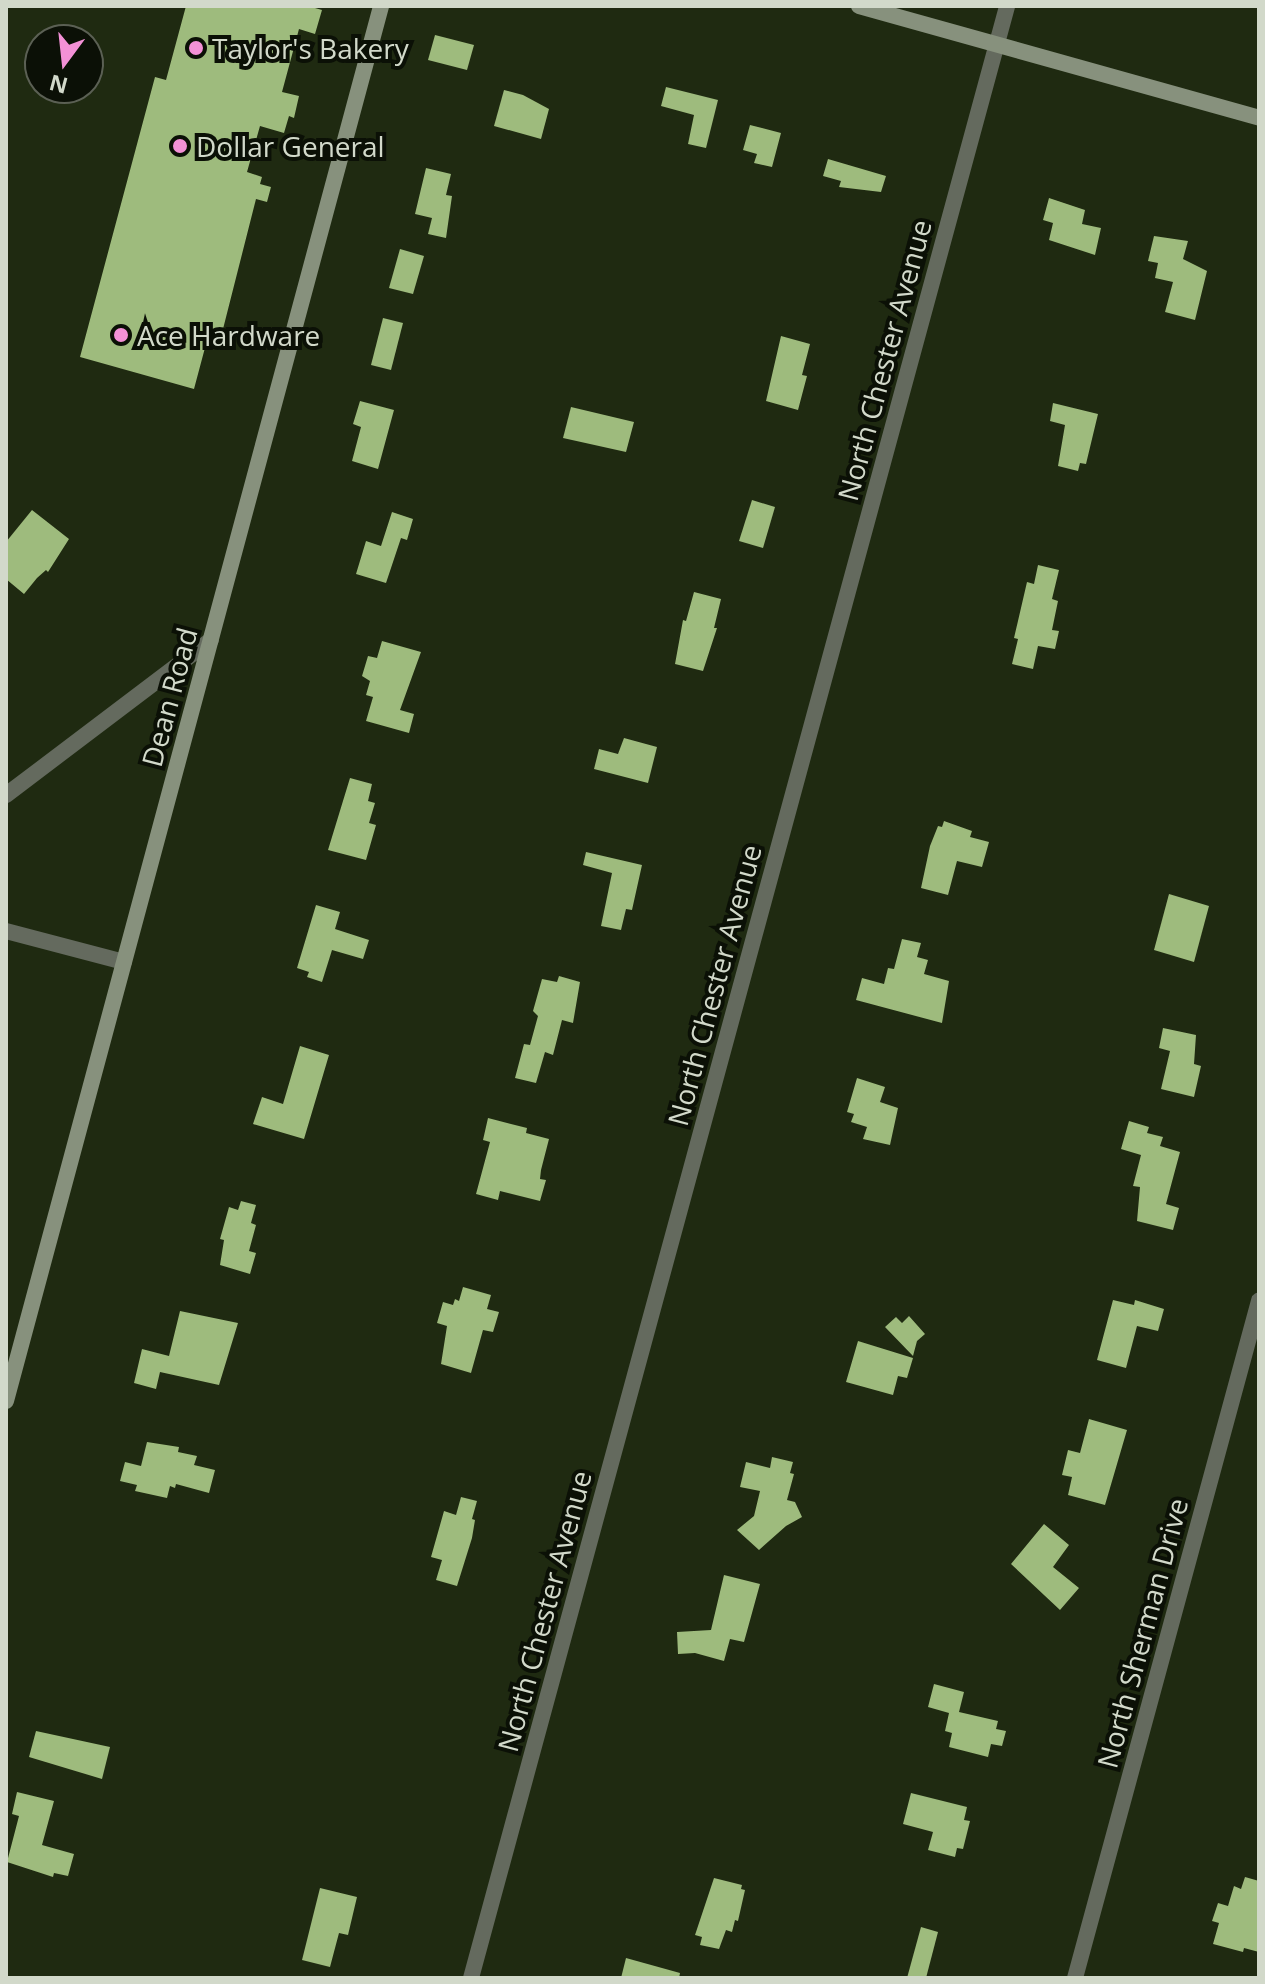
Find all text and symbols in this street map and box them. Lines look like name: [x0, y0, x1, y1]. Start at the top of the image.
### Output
north arrow: [24, 24, 104, 104]
place label: Taylor's Bakery: [212, 31, 409, 65]
marker: Taylor's Bakery: [187, 39, 205, 57]
text: N: [46, 68, 71, 102]
place label: Dollar General: [196, 129, 385, 163]
marker: Dollar General: [171, 137, 189, 155]
street label: North Chester Avenue: [830, 216, 938, 504]
place label: Ace Hardware: [137, 318, 320, 352]
marker: Ace Hardware: [112, 326, 130, 344]
street label: Dean Road: [134, 624, 204, 770]
street label: North Chester Avenue: [660, 841, 768, 1129]
street label: North Chester Avenue: [490, 1467, 598, 1755]
street label: North Sherman Drive: [1090, 1494, 1194, 1772]

